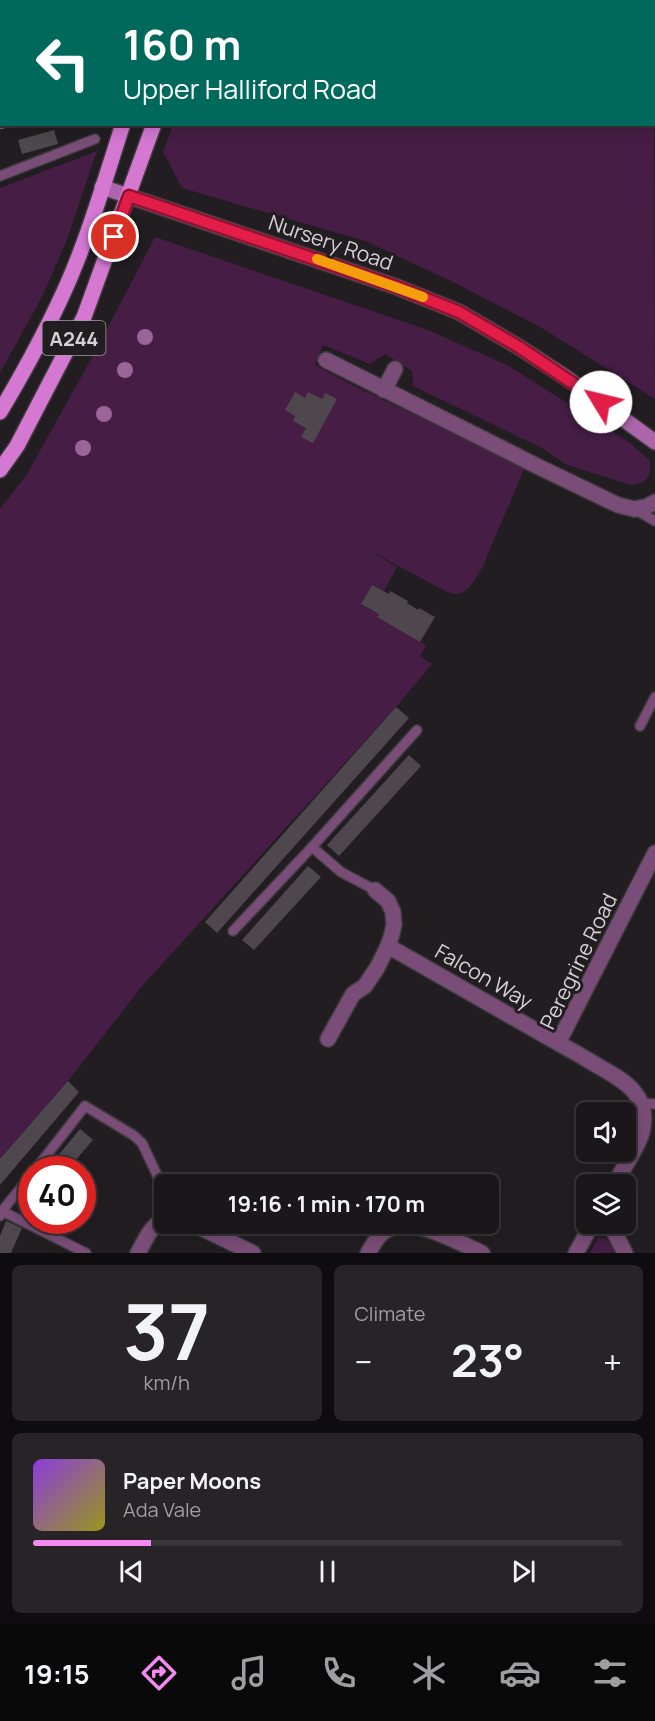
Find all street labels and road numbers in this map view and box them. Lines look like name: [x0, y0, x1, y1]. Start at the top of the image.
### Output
street label: Nursery Road: [265, 208, 397, 276]
road number: A244: [42, 321, 106, 355]
street label: Peregrine Road: [533, 888, 623, 1034]
street label: Falcon Way: [430, 937, 538, 1015]

